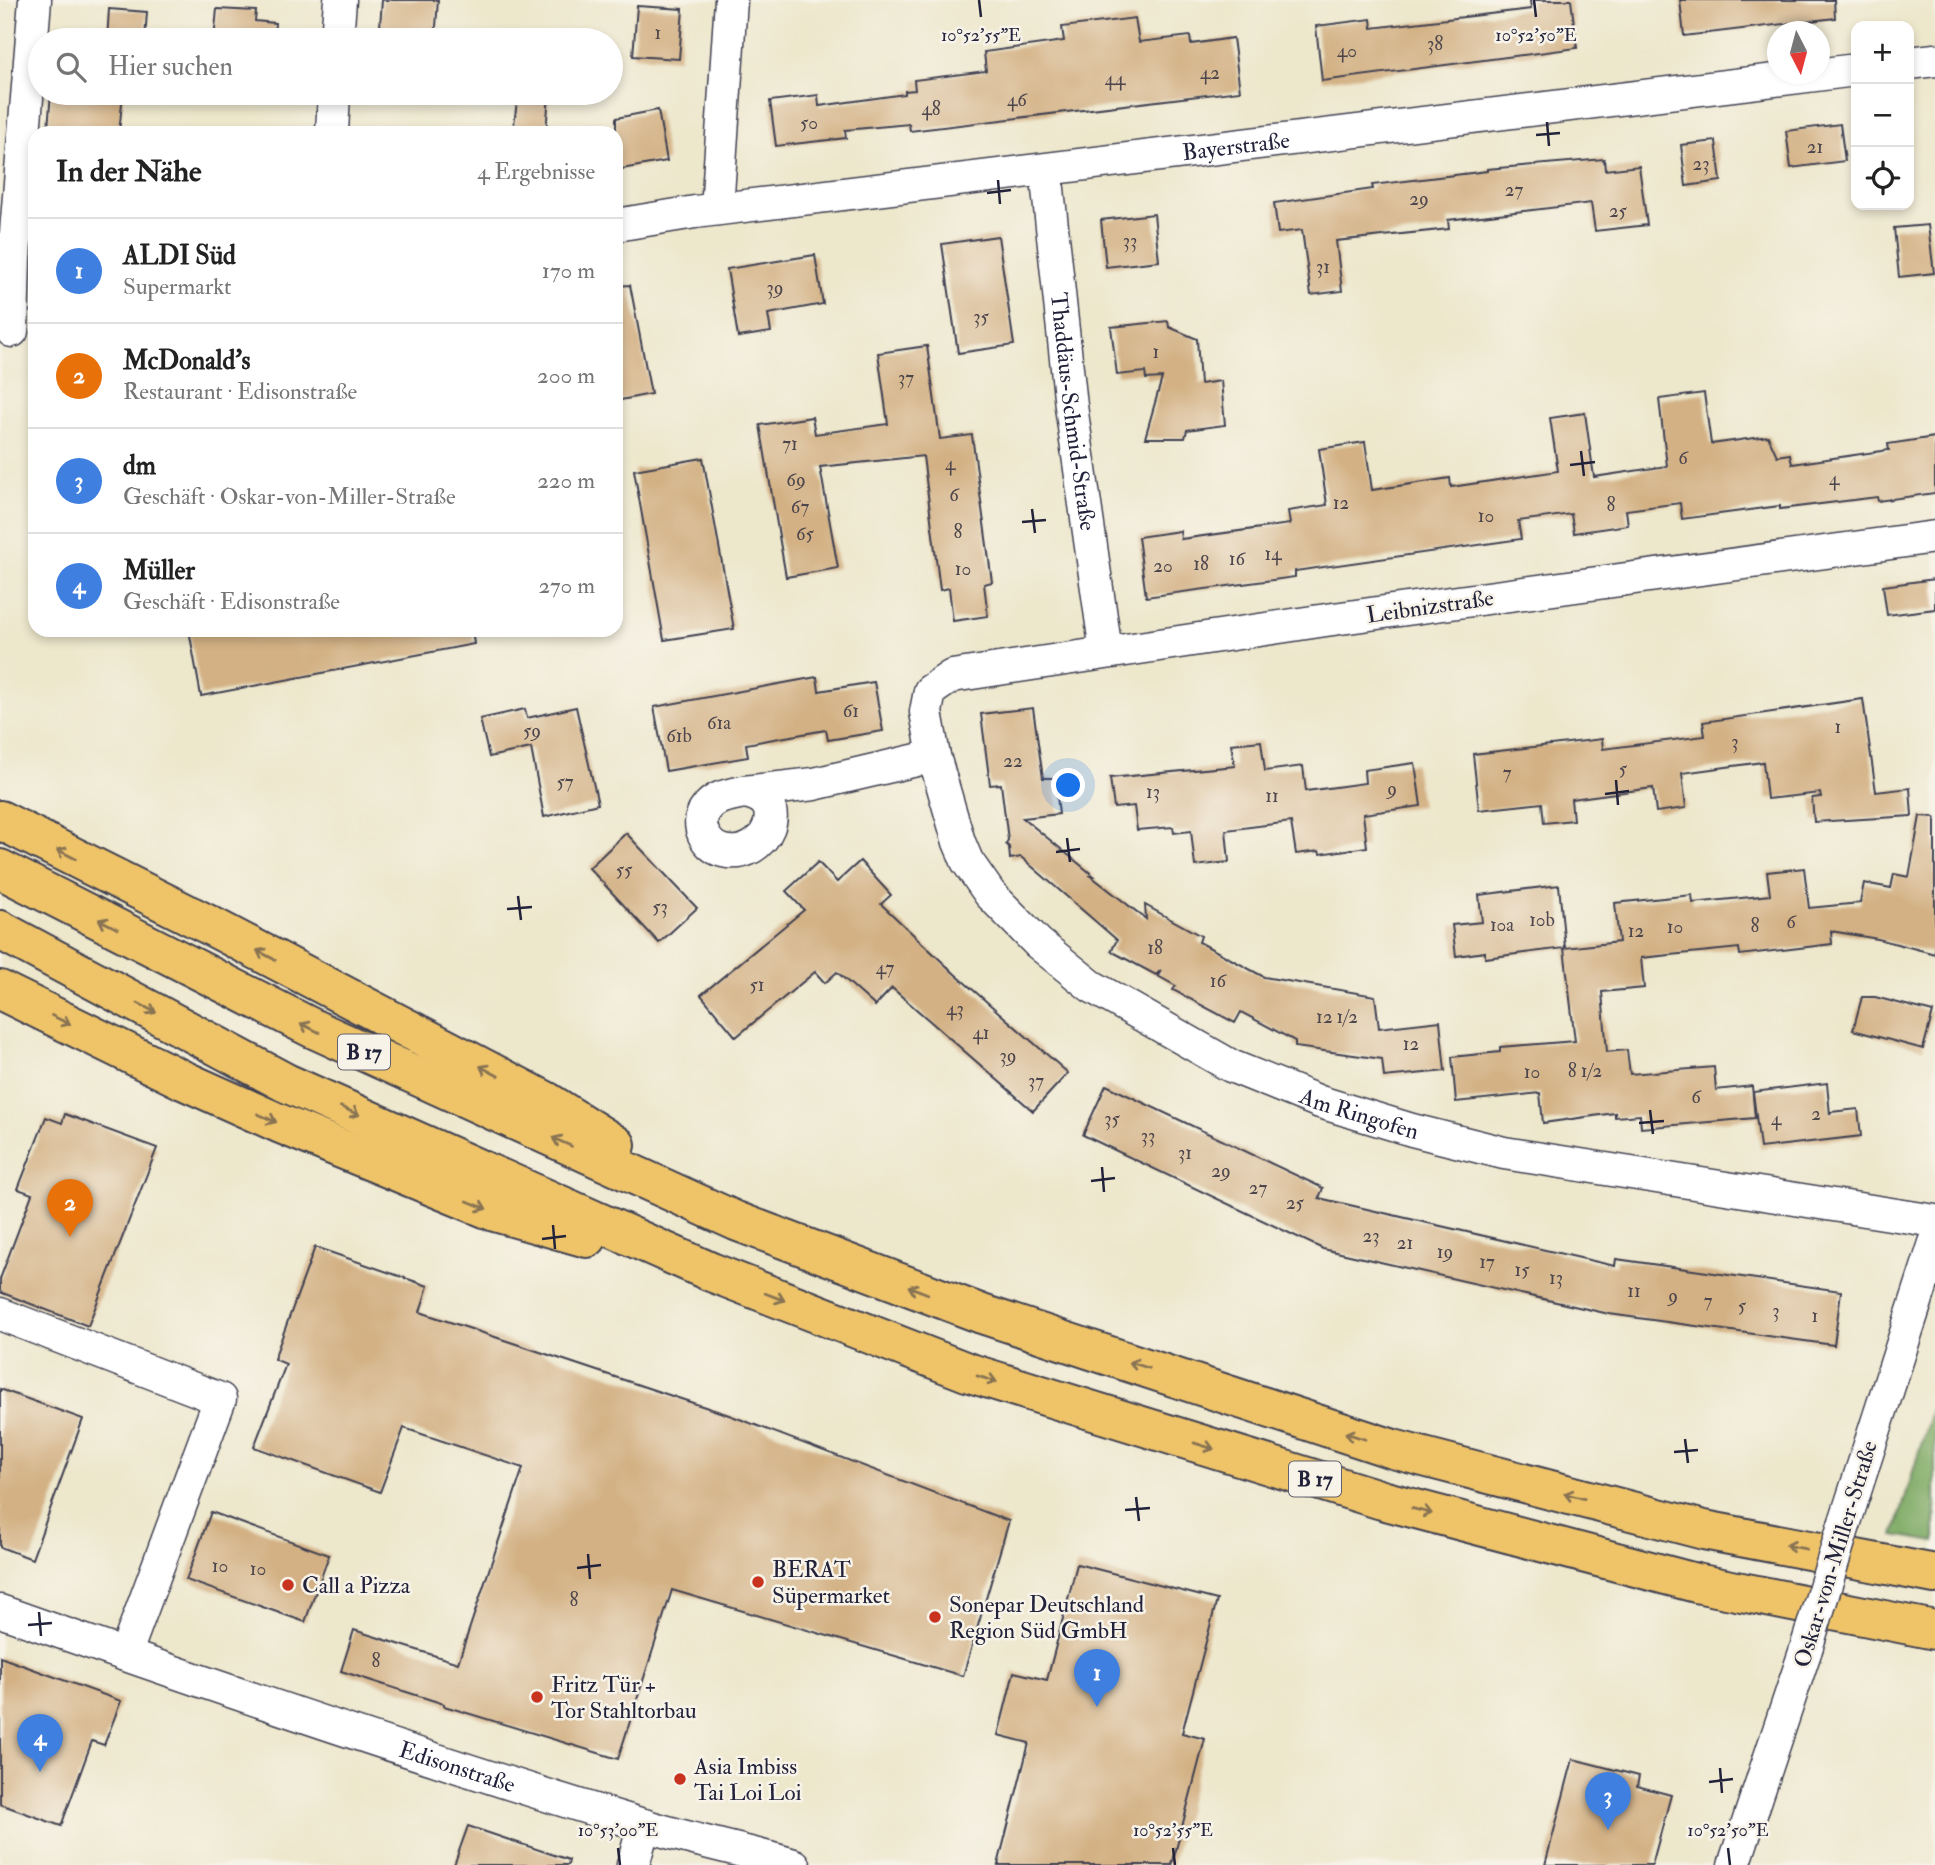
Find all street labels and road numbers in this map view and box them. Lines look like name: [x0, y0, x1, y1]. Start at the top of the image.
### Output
street label: Bayerstraße: [1181, 125, 1292, 167]
street label: Thaddäus-Schmid-Straße: [1044, 291, 1103, 533]
street label: Leibnizstraße: [1365, 583, 1496, 630]
road number: B 17: [338, 1034, 390, 1070]
street label: Am Ringofen: [1294, 1081, 1422, 1146]
street label: Oskar-von-Miller-Straße: [1787, 1437, 1884, 1671]
road number: B 17: [1289, 1462, 1341, 1496]
street label: Edisonstraße: [395, 1735, 519, 1800]

